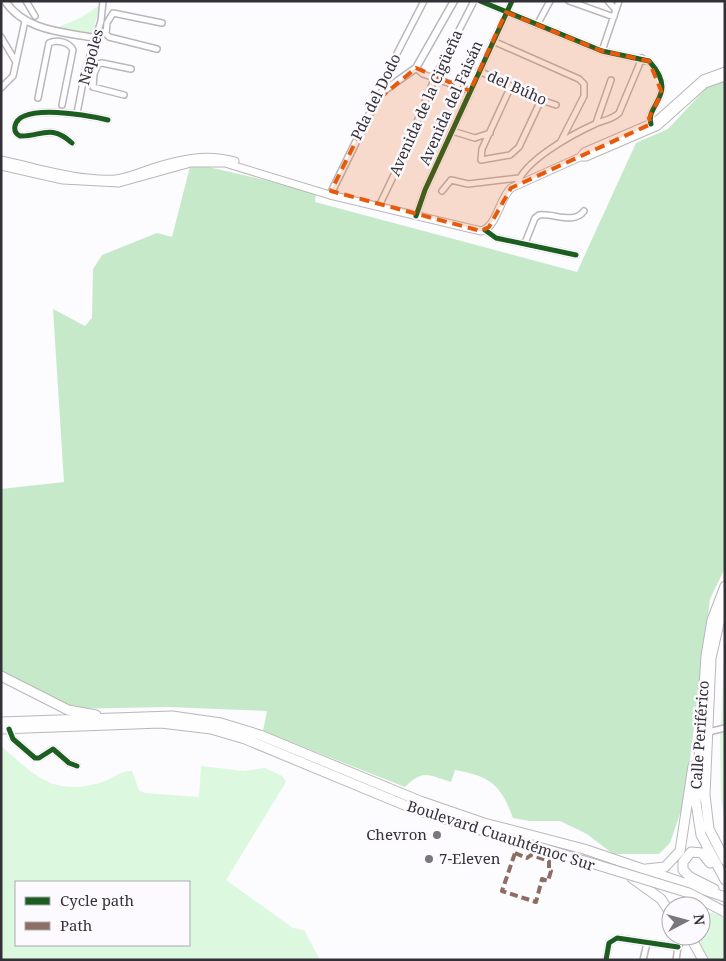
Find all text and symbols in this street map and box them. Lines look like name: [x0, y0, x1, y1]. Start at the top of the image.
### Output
street label: Napoles: [73, 26, 107, 87]
street label: Avenida de la Cigüeña: [384, 26, 466, 179]
street label: Avenida del Faisán: [414, 37, 487, 168]
street label: Pda del Dodo: [346, 50, 405, 143]
street label: del Búho: [484, 65, 550, 109]
street label: Calle Periférico: [685, 680, 713, 790]
street label: Boulevard Cuauhtémoc Sur: [405, 795, 598, 875]
place label: Chevron: [366, 824, 427, 844]
marker: Chevron: [431, 829, 443, 841]
place label: 7-Eleven: [439, 848, 501, 868]
marker: 7-Eleven: [423, 853, 435, 865]
legend: [15, 881, 190, 946]
text: Cycle path: [60, 890, 135, 910]
north arrow: [661, 896, 711, 946]
text: N: [689, 913, 709, 926]
text: Path: [60, 915, 93, 935]

